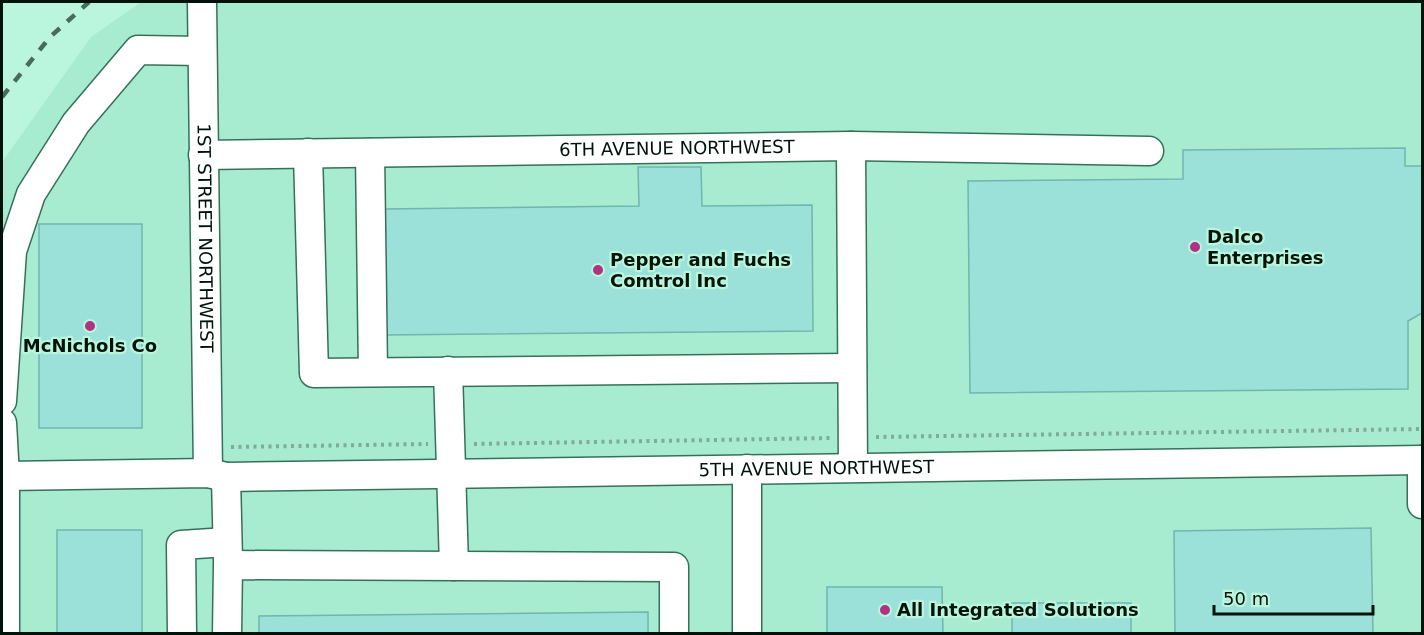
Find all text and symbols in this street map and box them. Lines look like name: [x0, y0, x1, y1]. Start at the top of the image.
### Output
street label: 1ST STREET NORTHWEST: [194, 123, 217, 354]
street label: 6TH AVENUE NORTHWEST: [559, 136, 796, 160]
place label: Dalco Enterprises: [1207, 226, 1323, 268]
marker: Dalco Enterprises: [1188, 240, 1202, 254]
place label: Pepper and Fuchs Comtrol Inc: [610, 249, 791, 291]
marker: Pepper and Fuchs Comtrol Inc: [591, 263, 605, 277]
marker: McNichols Co: [83, 319, 97, 333]
place label: McNichols Co: [23, 335, 157, 356]
street label: 5TH AVENUE NORTHWEST: [699, 456, 935, 480]
scale bar: [1214, 578, 1373, 616]
text: 50 m: [1223, 588, 1269, 609]
place label: All Integrated Solutions: [897, 599, 1139, 620]
marker: All Integrated Solutions: [878, 603, 892, 617]

